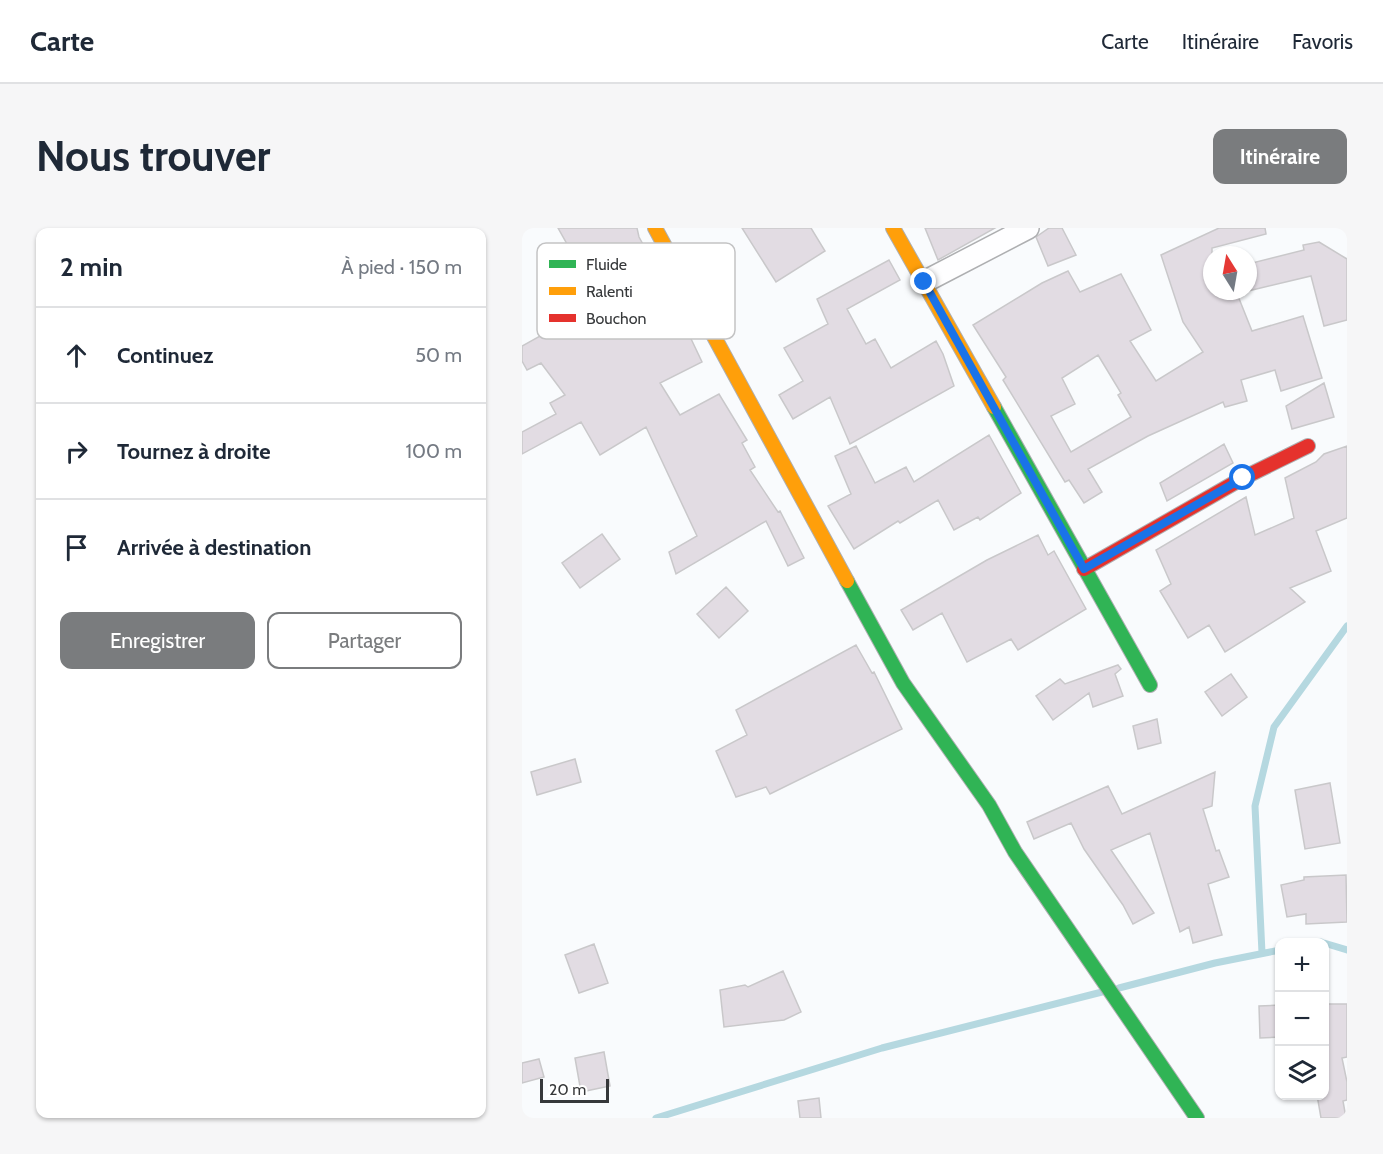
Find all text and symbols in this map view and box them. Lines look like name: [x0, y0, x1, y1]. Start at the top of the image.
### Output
text: Carte: [30, 24, 94, 58]
text: Carte: [1101, 29, 1149, 54]
text: Itinéraire: [1182, 29, 1259, 54]
text: Favoris: [1292, 29, 1353, 54]
button: Itinéraire: [1213, 129, 1347, 184]
text: Nous trouver: [36, 130, 270, 182]
legend: [537, 243, 735, 339]
north arrow: [1203, 246, 1257, 300]
text: 2 min: [60, 251, 123, 283]
text: À pied · 150 m: [341, 255, 462, 279]
text: Fluide: [586, 255, 627, 274]
route end: [910, 268, 936, 294]
text: Ralenti: [586, 282, 633, 301]
text: Bouchon: [586, 309, 646, 328]
icon: ahead: [60, 339, 93, 372]
text: Continuez: [117, 342, 214, 369]
text: 50 m: [415, 343, 462, 367]
icon: right: [60, 435, 93, 468]
text: Tournez à droite: [117, 438, 271, 465]
text: 100 m: [406, 439, 462, 463]
route start: [1229, 464, 1255, 490]
icon: arrive: [60, 531, 93, 564]
text: Arrivée à destination: [117, 534, 311, 561]
button: Enregistrer: [60, 612, 255, 669]
button: Partager: [267, 612, 462, 669]
map controls: [1275, 938, 1329, 1100]
button: +: [1275, 938, 1329, 992]
button: −: [1275, 992, 1329, 1046]
button: layers: [1275, 1046, 1329, 1100]
scale bar: [540, 1076, 609, 1104]
text: 20 m: [549, 1080, 586, 1099]

